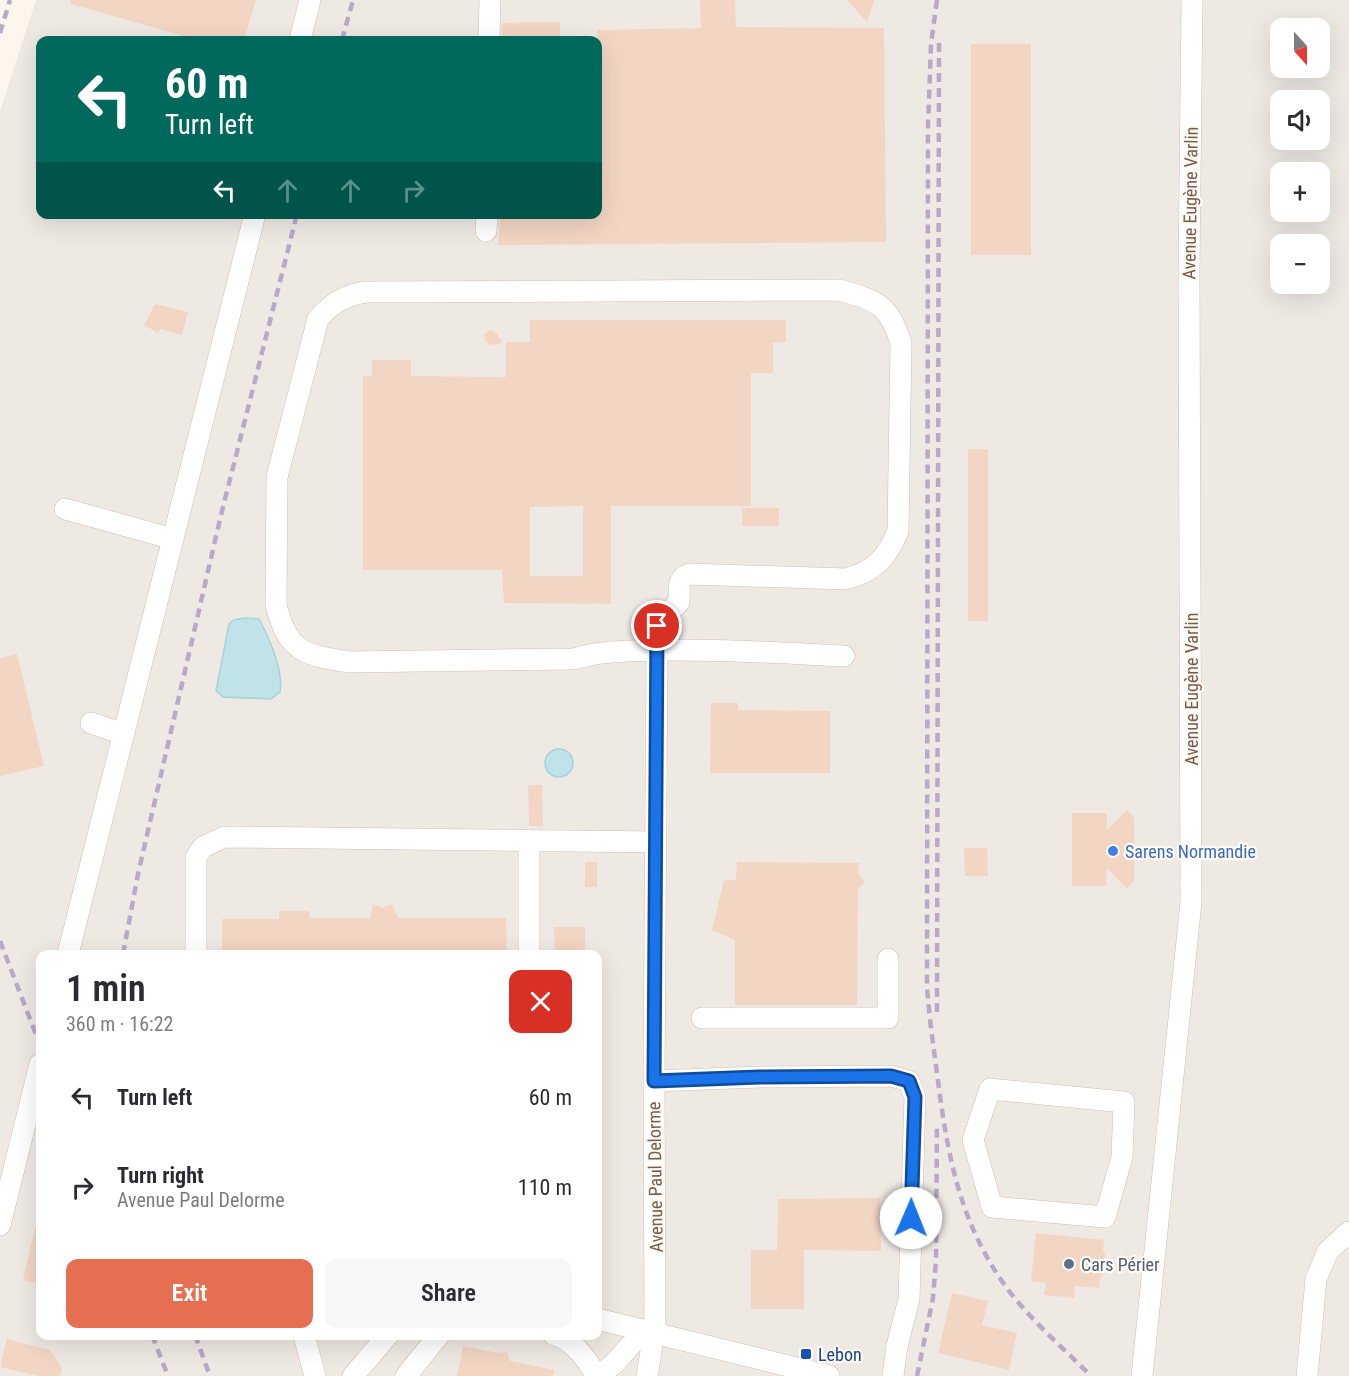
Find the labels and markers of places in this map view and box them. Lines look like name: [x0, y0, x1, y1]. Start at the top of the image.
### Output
pin: [631, 600, 682, 651]
place label: Sarens Normandie: [1125, 841, 1256, 862]
marker: Sarens Normandie: [1106, 844, 1120, 858]
place label: Cars Périer: [1081, 1254, 1160, 1275]
marker: Cars Périer: [1062, 1257, 1076, 1271]
place label: Lebon: [818, 1344, 862, 1365]
marker: Lebon: [799, 1347, 813, 1361]

